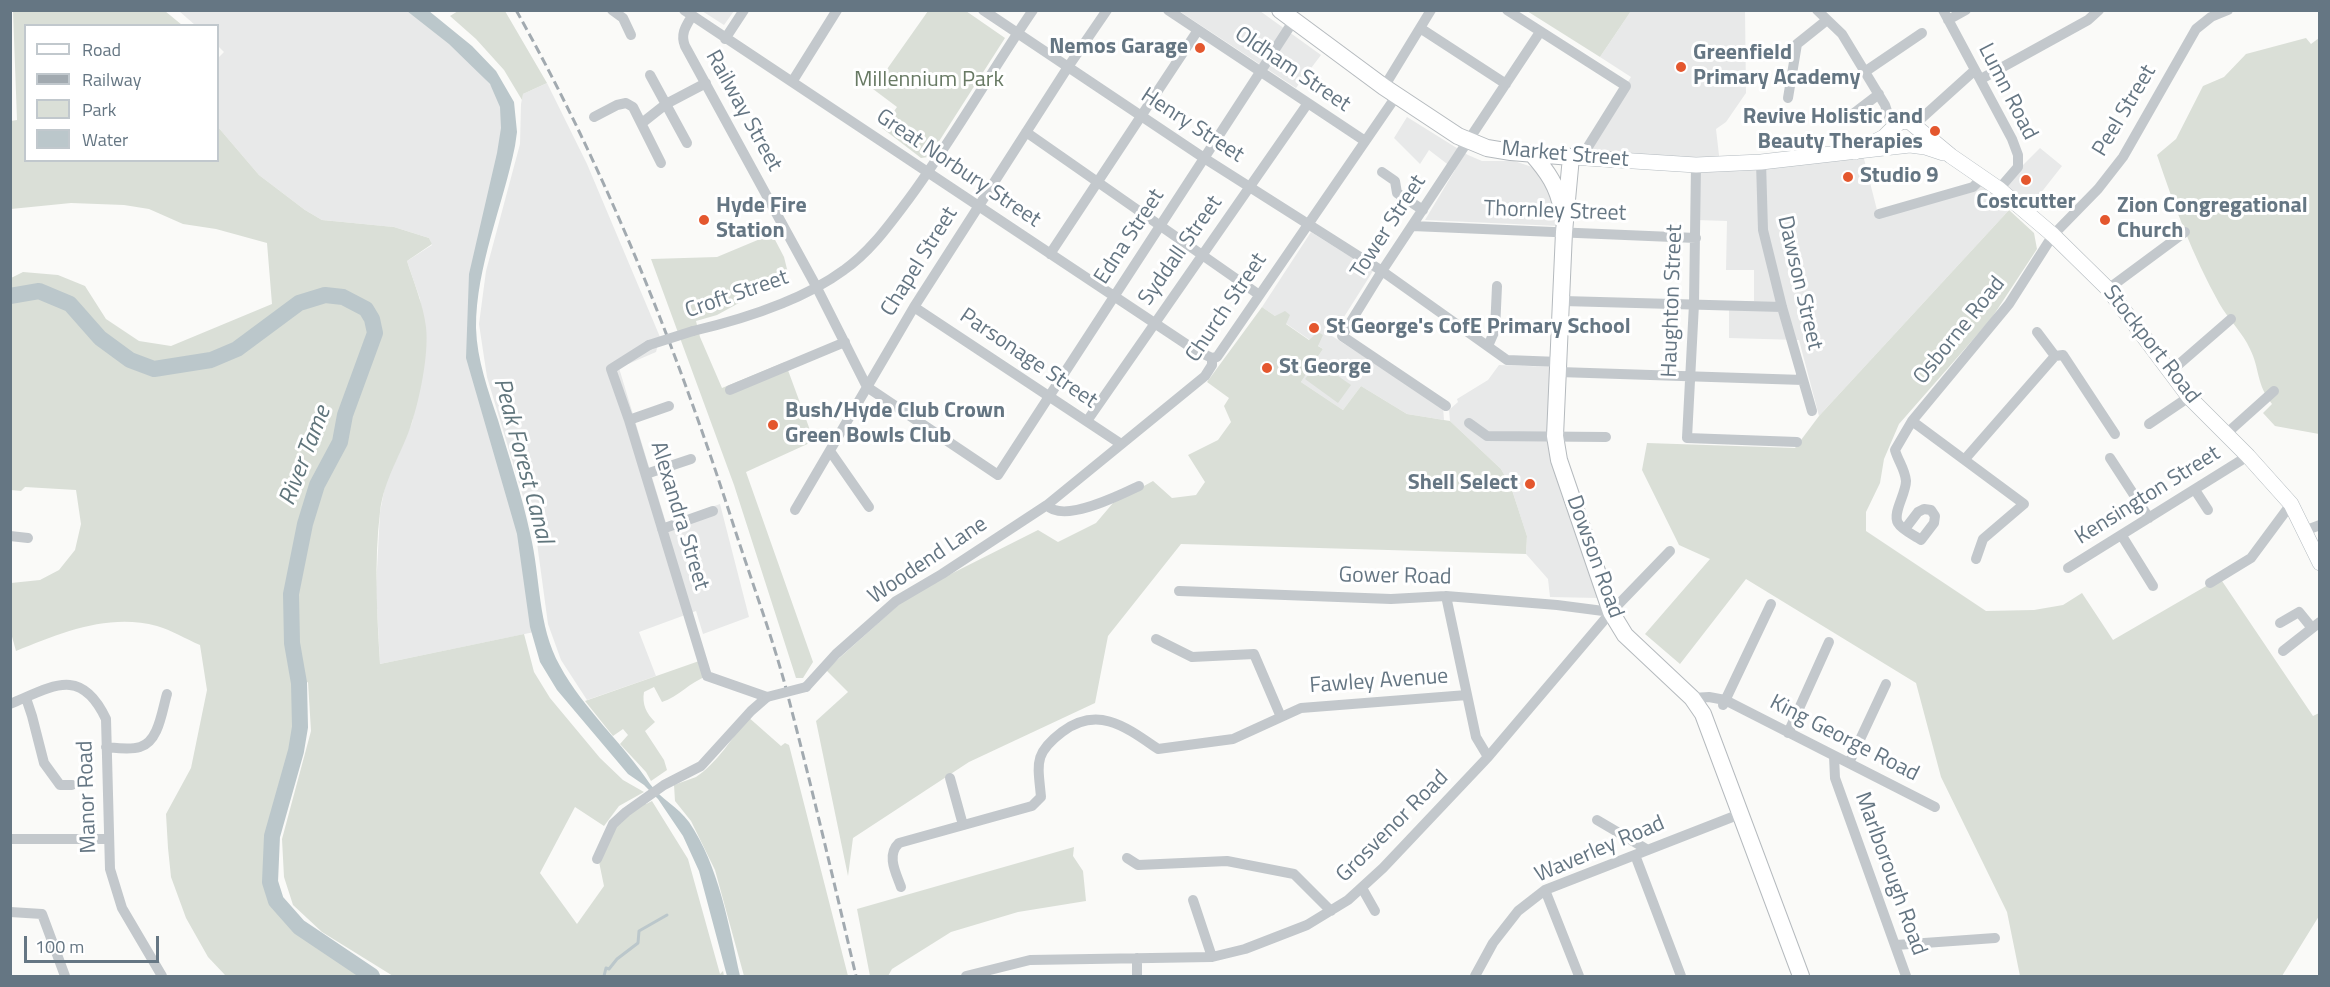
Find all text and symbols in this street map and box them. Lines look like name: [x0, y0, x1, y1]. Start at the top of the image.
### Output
street label: Oldham Street: [1229, 22, 1355, 118]
legend: [24, 24, 219, 162]
place label: Nemos Garage: [1049, 35, 1188, 61]
text: Road: [82, 36, 121, 63]
street label: Lumn Road: [1971, 39, 2043, 145]
marker: Nemos Garage: [1193, 41, 1207, 55]
place label: Greenfield Primary Academy: [1693, 41, 1860, 92]
street label: Railway Street: [699, 46, 787, 176]
marker: Greenfield Primary Academy: [1674, 60, 1688, 74]
street label: Peel Street: [2087, 61, 2163, 161]
text: Railway: [82, 66, 141, 93]
park label: Millennium Park: [854, 68, 1004, 94]
street label: Henry Street: [1136, 83, 1248, 169]
text: Park: [82, 96, 116, 123]
street label: Great Norbury Street: [871, 104, 1045, 234]
place label: Revive Holistic and Beauty Therapies: [1743, 105, 1923, 156]
marker: Revive Holistic and Beauty Therapies: [1928, 124, 1942, 138]
text: Water: [82, 126, 128, 153]
street label: Market Street: [1500, 136, 1630, 174]
place label: Studio 9: [1860, 164, 1939, 190]
street label: Tower Street: [1346, 170, 1432, 284]
marker: Studio 9: [1841, 170, 1855, 184]
marker: Costcutter: [2019, 173, 2033, 187]
street label: Edna Street: [1090, 185, 1170, 289]
place label: Costcutter: [1976, 190, 2076, 216]
street label: Syddall Street: [1133, 191, 1229, 311]
place label: Hyde Fire Station: [716, 194, 807, 246]
place label: Zion Congregational Church: [2117, 194, 2308, 246]
street label: Thornley Street: [1483, 196, 1627, 228]
street label: Chapel Street: [876, 202, 964, 322]
marker: Hyde Fire Station: [697, 213, 711, 227]
street label: Dawson Street: [1771, 213, 1827, 353]
marker: Zion Congregational Church: [2098, 213, 2112, 227]
street label: Haughton Street: [1657, 224, 1689, 378]
street label: Church Street: [1181, 248, 1273, 368]
street label: Croft Street: [682, 265, 792, 325]
street label: Osborne Road: [1909, 272, 2011, 390]
street label: Stockport Road: [2097, 281, 2205, 409]
street label: Parsonage Street: [954, 303, 1102, 415]
place label: St George's CofE Primary School: [1326, 315, 1631, 341]
marker: St George's CofE Primary School: [1307, 321, 1321, 335]
place label: St George: [1279, 355, 1371, 381]
marker: St George: [1260, 361, 1274, 375]
water label: Peak Forest Canal: [486, 375, 558, 547]
place label: Bush/Hyde Club Crown Green Bowls Club: [785, 399, 1005, 451]
water label: River Tame: [274, 402, 338, 510]
marker: Bush/Hyde Club Crown Green Bowls Club: [766, 418, 780, 432]
street label: Alexandra Street: [644, 439, 714, 593]
street label: Kensington Street: [2071, 441, 2225, 551]
place label: Shell Select: [1408, 471, 1518, 497]
marker: Shell Select: [1523, 477, 1537, 491]
street label: Dowson Road: [1560, 492, 1628, 622]
street label: Woodend Lane: [863, 512, 993, 610]
street label: Gower Road: [1338, 563, 1452, 591]
street label: Fawley Avenue: [1309, 664, 1449, 700]
street label: King George Road: [1765, 690, 1923, 788]
street label: Manor Road: [73, 740, 103, 854]
street label: Grosvenor Road: [1331, 765, 1455, 889]
street label: Marlborough Road: [1848, 789, 1932, 959]
street label: Waverley Road: [1531, 811, 1669, 889]
scale bar: [27, 924, 162, 962]
text: 100 m: [35, 933, 84, 960]

